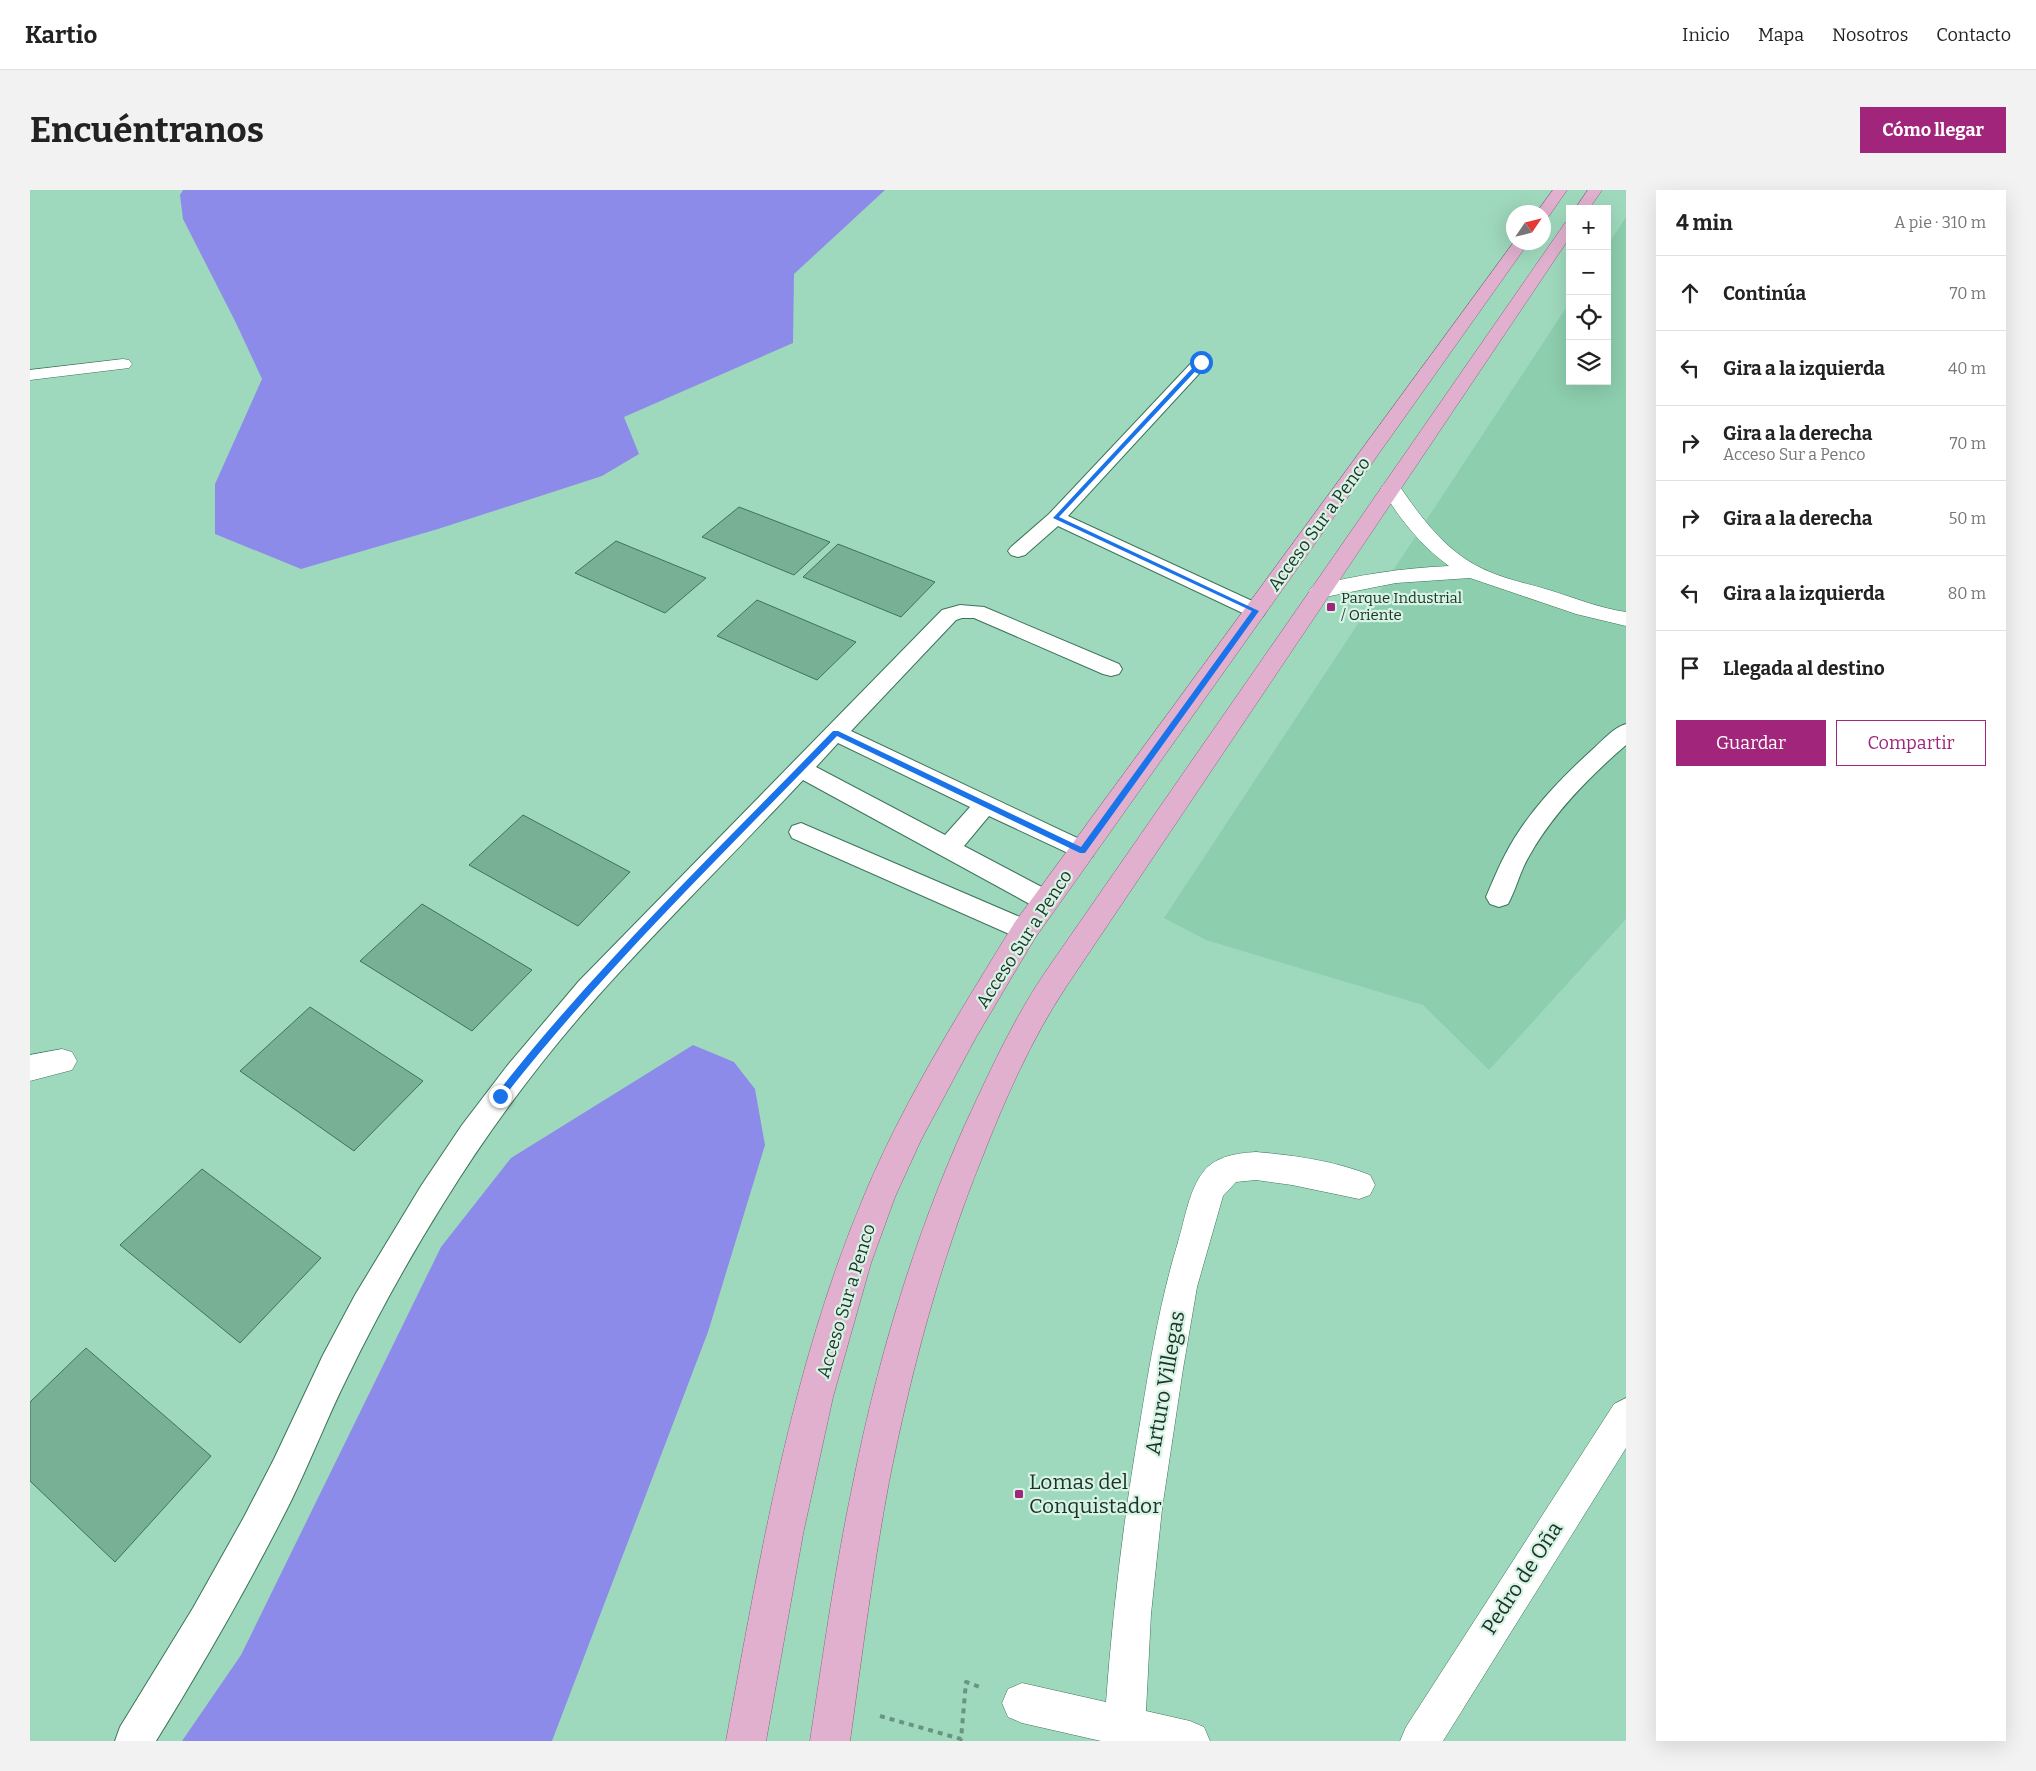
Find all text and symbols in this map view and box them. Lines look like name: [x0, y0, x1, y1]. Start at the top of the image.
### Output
text: Kartio: [25, 21, 97, 49]
text: Inicio: [1682, 24, 1730, 46]
text: Mapa: [1758, 24, 1804, 46]
text: Nosotros: [1832, 24, 1908, 46]
text: Contacto: [1936, 24, 2011, 46]
button: Cómo llegar: [1860, 107, 2006, 153]
text: Encuéntranos: [30, 109, 264, 151]
north arrow: [1506, 205, 1551, 250]
map controls: [1566, 205, 1611, 385]
button: +: [1566, 205, 1611, 250]
text: 4 min: [1676, 210, 1733, 236]
text: A pie · 310 m: [1894, 213, 1986, 232]
button: −: [1566, 250, 1611, 295]
icon: ahead: [1676, 279, 1704, 307]
text: Continúa: [1723, 282, 1806, 305]
text: 70 m: [1950, 284, 1986, 303]
button: locate: [1566, 295, 1611, 340]
button: layers: [1566, 340, 1611, 385]
route start: [1190, 351, 1213, 374]
icon: left: [1676, 354, 1704, 382]
text: Gira a la izquierda: [1723, 357, 1885, 380]
text: 40 m: [1948, 359, 1986, 378]
text: Gira a la derecha: [1723, 422, 1872, 445]
icon: right: [1676, 429, 1704, 457]
text: 70 m: [1950, 434, 1986, 453]
text: Acceso Sur a Penco: [1723, 445, 1865, 464]
street label: Acceso Sur a Penco: [1263, 453, 1375, 595]
icon: right: [1676, 504, 1704, 532]
text: Gira a la derecha: [1723, 507, 1872, 530]
text: 50 m: [1949, 509, 1986, 528]
icon: left: [1676, 579, 1704, 607]
text: Gira a la izquierda: [1723, 582, 1885, 605]
text: 80 m: [1948, 584, 1986, 603]
place label: Parque Industrial / Oriente: [1341, 589, 1462, 624]
marker: Parque Industrial / Oriente: [1325, 601, 1337, 613]
icon: arrive: [1676, 654, 1704, 682]
text: Llegada al destino: [1723, 657, 1885, 680]
button: Guardar: [1676, 720, 1826, 766]
button: Compartir: [1836, 720, 1986, 766]
street label: Acceso Sur a Penco: [971, 866, 1077, 1012]
route end: [489, 1085, 512, 1108]
street label: Acceso Sur a Penco: [812, 1221, 880, 1381]
street label: Arturo Villegas: [1140, 1309, 1190, 1457]
place label: Lomas del Conquistador: [1029, 1469, 1161, 1519]
marker: Lomas del Conquistador: [1013, 1488, 1025, 1500]
street label: Pedro de Oña: [1476, 1516, 1568, 1639]

